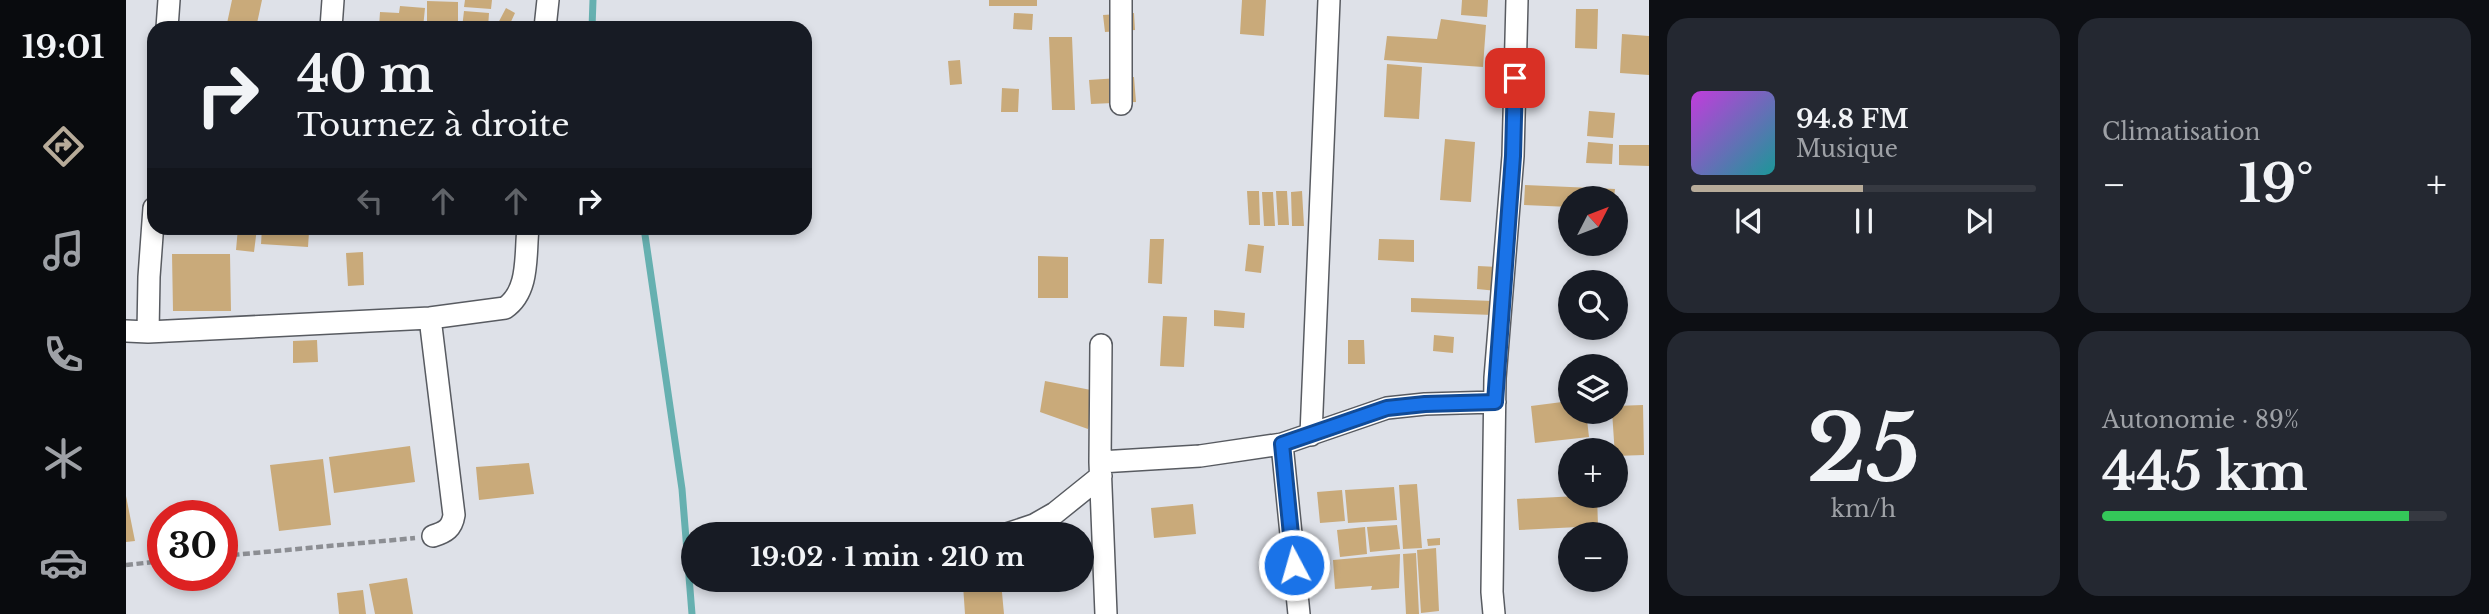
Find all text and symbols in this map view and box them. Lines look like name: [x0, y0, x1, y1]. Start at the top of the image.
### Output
text: 19:01: [22, 27, 104, 67]
text: 40 m: [297, 44, 434, 105]
pin: [1485, 48, 1545, 108]
icon: right: [182, 49, 273, 140]
icon: arrive: [1496, 59, 1534, 97]
text: 94.8 FM: [1796, 103, 1909, 135]
text: Tournez à droite: [297, 105, 570, 145]
text: Climatisation: [2102, 118, 2260, 146]
icon: directions: [39, 122, 88, 171]
text: Musique: [1796, 135, 1898, 163]
text: 19°: [2239, 152, 2314, 216]
text: −: [2102, 161, 2126, 208]
text: +: [2426, 161, 2447, 208]
icon: left: [351, 182, 389, 220]
icon: ahead: [424, 182, 462, 220]
icon: ahead: [497, 182, 535, 220]
icon: right: [570, 182, 608, 220]
north arrow: [1558, 186, 1628, 256]
map controls: [1558, 186, 1628, 592]
icon: previous: [1730, 202, 1768, 240]
icon: pause: [1845, 202, 1883, 240]
icon: next: [1960, 202, 1998, 240]
icon: music: [39, 226, 88, 275]
button: search: [1558, 270, 1628, 340]
icon: phone: [39, 330, 88, 379]
button: layers: [1558, 354, 1628, 424]
text: 25: [1807, 393, 1920, 506]
text: Autonomie · 89%: [2102, 406, 2299, 434]
icon: climate: [39, 434, 88, 483]
button: +: [1558, 438, 1628, 508]
text: 445 km: [2102, 440, 2308, 504]
text: km/h: [1831, 495, 1896, 523]
speed limit sign: 30: [147, 500, 238, 591]
button: −: [1558, 522, 1628, 592]
position arrow: [1257, 528, 1331, 602]
icon: car: [39, 538, 88, 587]
text: 19:02 · 1 min · 210 m: [751, 541, 1024, 573]

